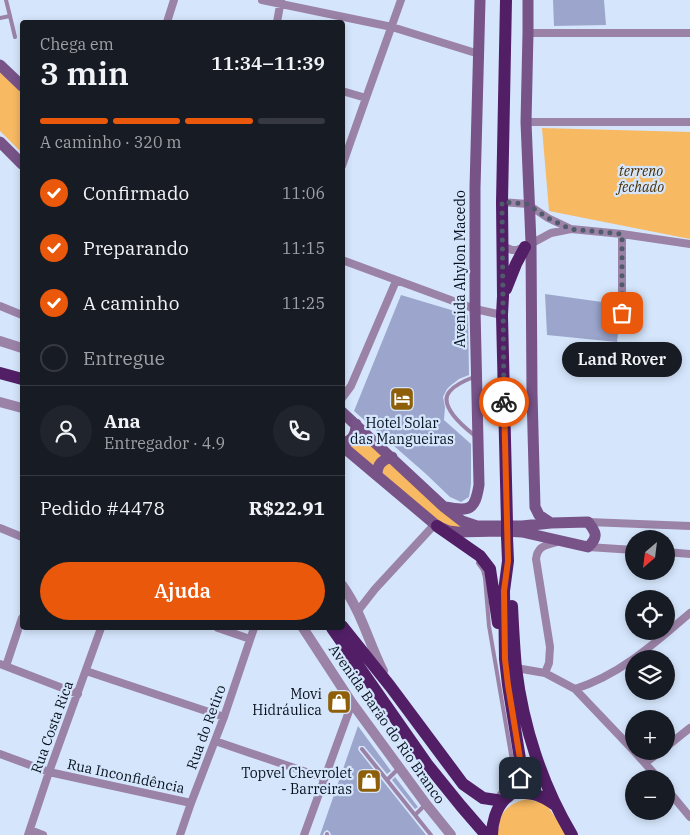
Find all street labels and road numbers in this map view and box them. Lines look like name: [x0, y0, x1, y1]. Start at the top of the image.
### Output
street label: Avenida Ahylon Macedo: [451, 190, 469, 348]
street label: Avenida Barão do Rio Branco: [325, 641, 449, 807]
street label: Rua Costa Rica: [27, 678, 77, 776]
street label: Rua do Retiro: [182, 682, 230, 772]
street label: Rua Inconfidência: [66, 755, 187, 797]

